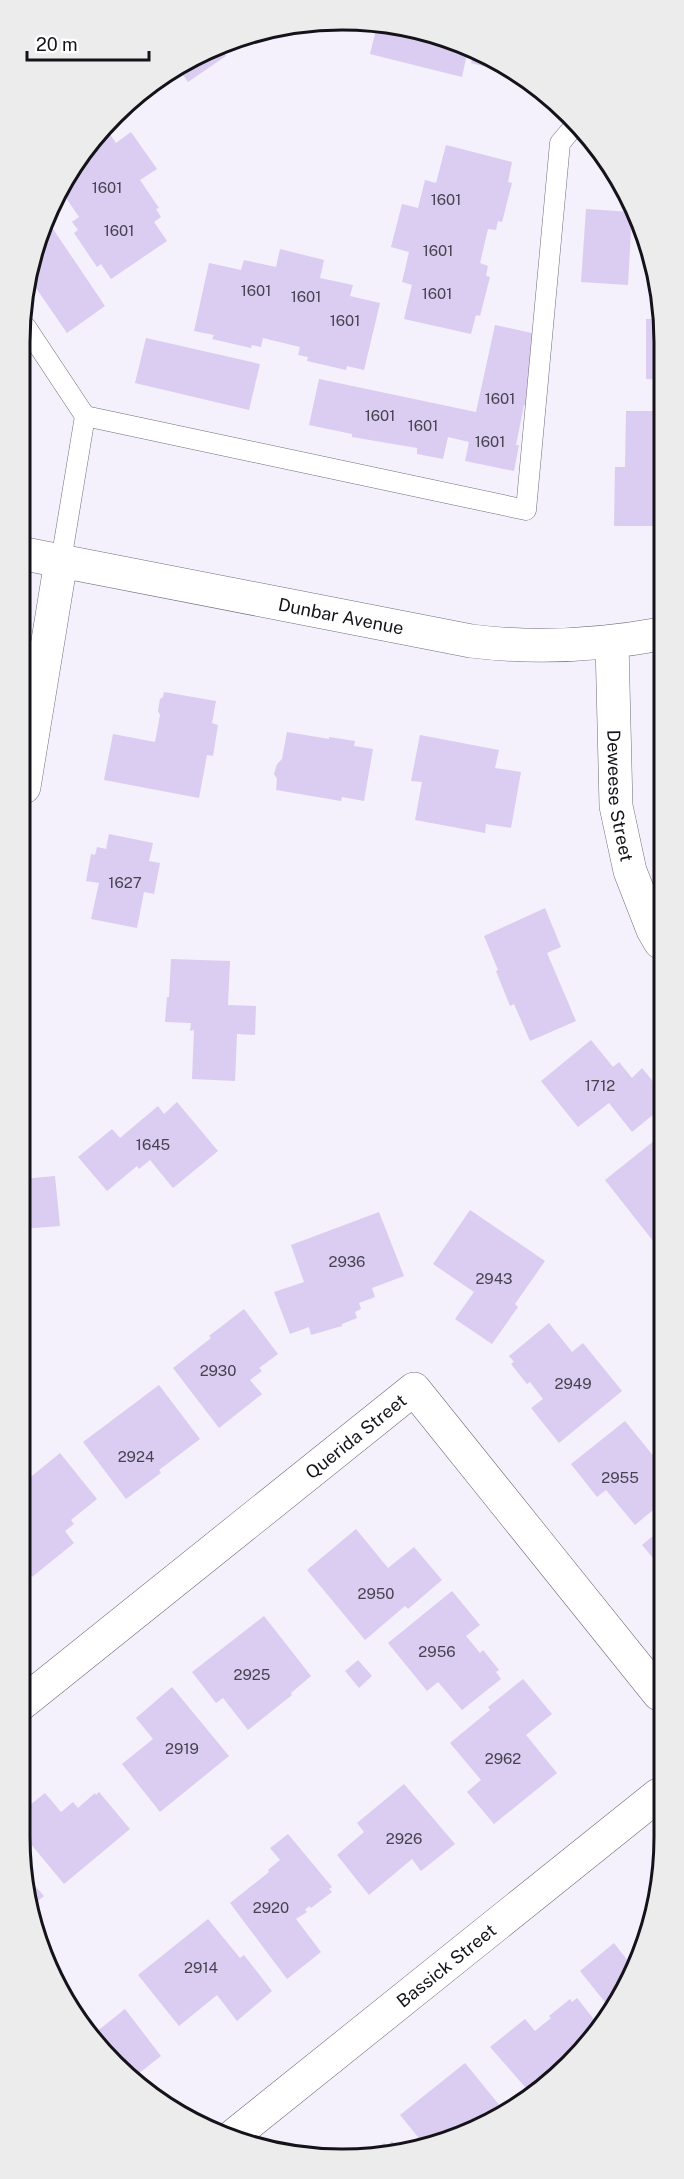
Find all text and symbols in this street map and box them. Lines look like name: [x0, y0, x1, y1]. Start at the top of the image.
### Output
scale bar: [27, 24, 148, 62]
text: 20 m: [36, 34, 78, 55]
house number: 1601: [92, 179, 122, 196]
house number: 1601: [431, 191, 461, 208]
house number: 1601: [104, 222, 134, 239]
house number: 1601: [423, 242, 453, 259]
house number: 1601: [241, 282, 271, 299]
house number: 1601: [422, 285, 452, 302]
house number: 1601: [291, 288, 321, 305]
house number: 1601: [330, 312, 360, 329]
house number: 1601: [485, 390, 515, 407]
house number: 1601: [365, 407, 395, 424]
house number: 1601: [408, 417, 438, 434]
house number: 1601: [475, 433, 505, 450]
street label: Dunbar Avenue: [277, 593, 406, 638]
street label: Deweese Street: [604, 729, 638, 863]
house number: 1627: [108, 874, 142, 891]
house number: 1712: [585, 1077, 615, 1094]
house number: 1645: [136, 1136, 170, 1153]
house number: 2936: [329, 1253, 365, 1270]
house number: 2943: [475, 1270, 513, 1287]
house number: 2930: [200, 1362, 236, 1379]
house number: 2949: [554, 1375, 592, 1392]
street label: Querida Street: [301, 1389, 410, 1483]
house number: 2924: [118, 1448, 154, 1465]
house number: 2955: [601, 1469, 639, 1486]
house number: 2950: [357, 1585, 395, 1602]
house number: 2956: [418, 1643, 456, 1660]
house number: 2925: [234, 1666, 270, 1683]
house number: 2919: [165, 1740, 199, 1757]
house number: 2962: [485, 1750, 521, 1767]
house number: 2926: [386, 1830, 422, 1847]
house number: 2920: [253, 1899, 289, 1916]
street label: Bassick Street: [392, 1919, 500, 2011]
house number: 2914: [184, 1959, 218, 1976]

